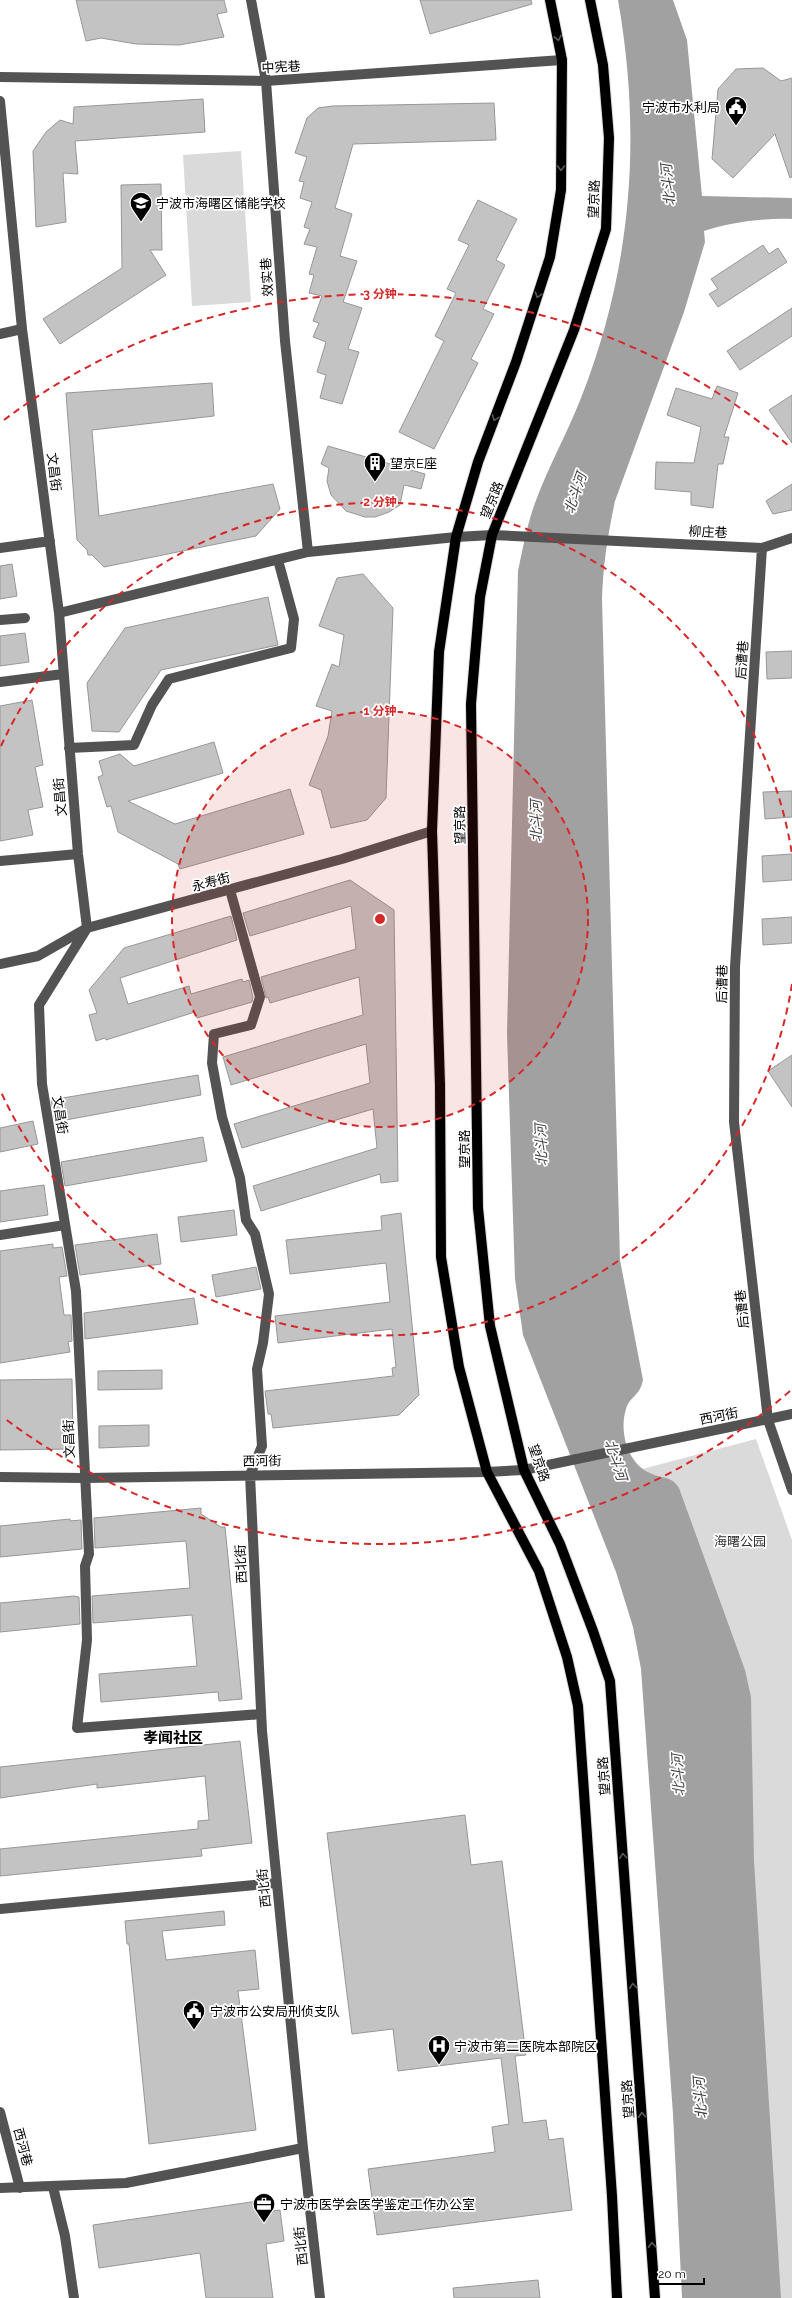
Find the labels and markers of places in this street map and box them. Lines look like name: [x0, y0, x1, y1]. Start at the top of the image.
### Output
public building icon: 宁波市水利局: [723, 94, 749, 127]
place label: 宁波市水利局: [642, 100, 720, 115]
school or university icon: 宁波市海曙区储能学校: [128, 190, 154, 223]
place label: 宁波市海曙区储能学校: [156, 196, 286, 211]
building icon: 望京E座: [362, 450, 388, 483]
place label: 望京E座: [390, 456, 437, 471]
centre of rings: [373, 912, 387, 926]
public building icon: 宁波市公安局刑侦支队: [181, 1998, 207, 2031]
place label: 宁波市公安局刑侦支队: [210, 2004, 340, 2019]
hospital icon: 宁波市第二医院本部院区: [426, 2033, 452, 2066]
place label: 宁波市第二医院本部院区: [454, 2039, 597, 2054]
office icon: 宁波市医学会医学鉴定工作办公室: [251, 2191, 277, 2224]
place label: 宁波市医学会医学鉴定工作办公室: [280, 2197, 475, 2212]

